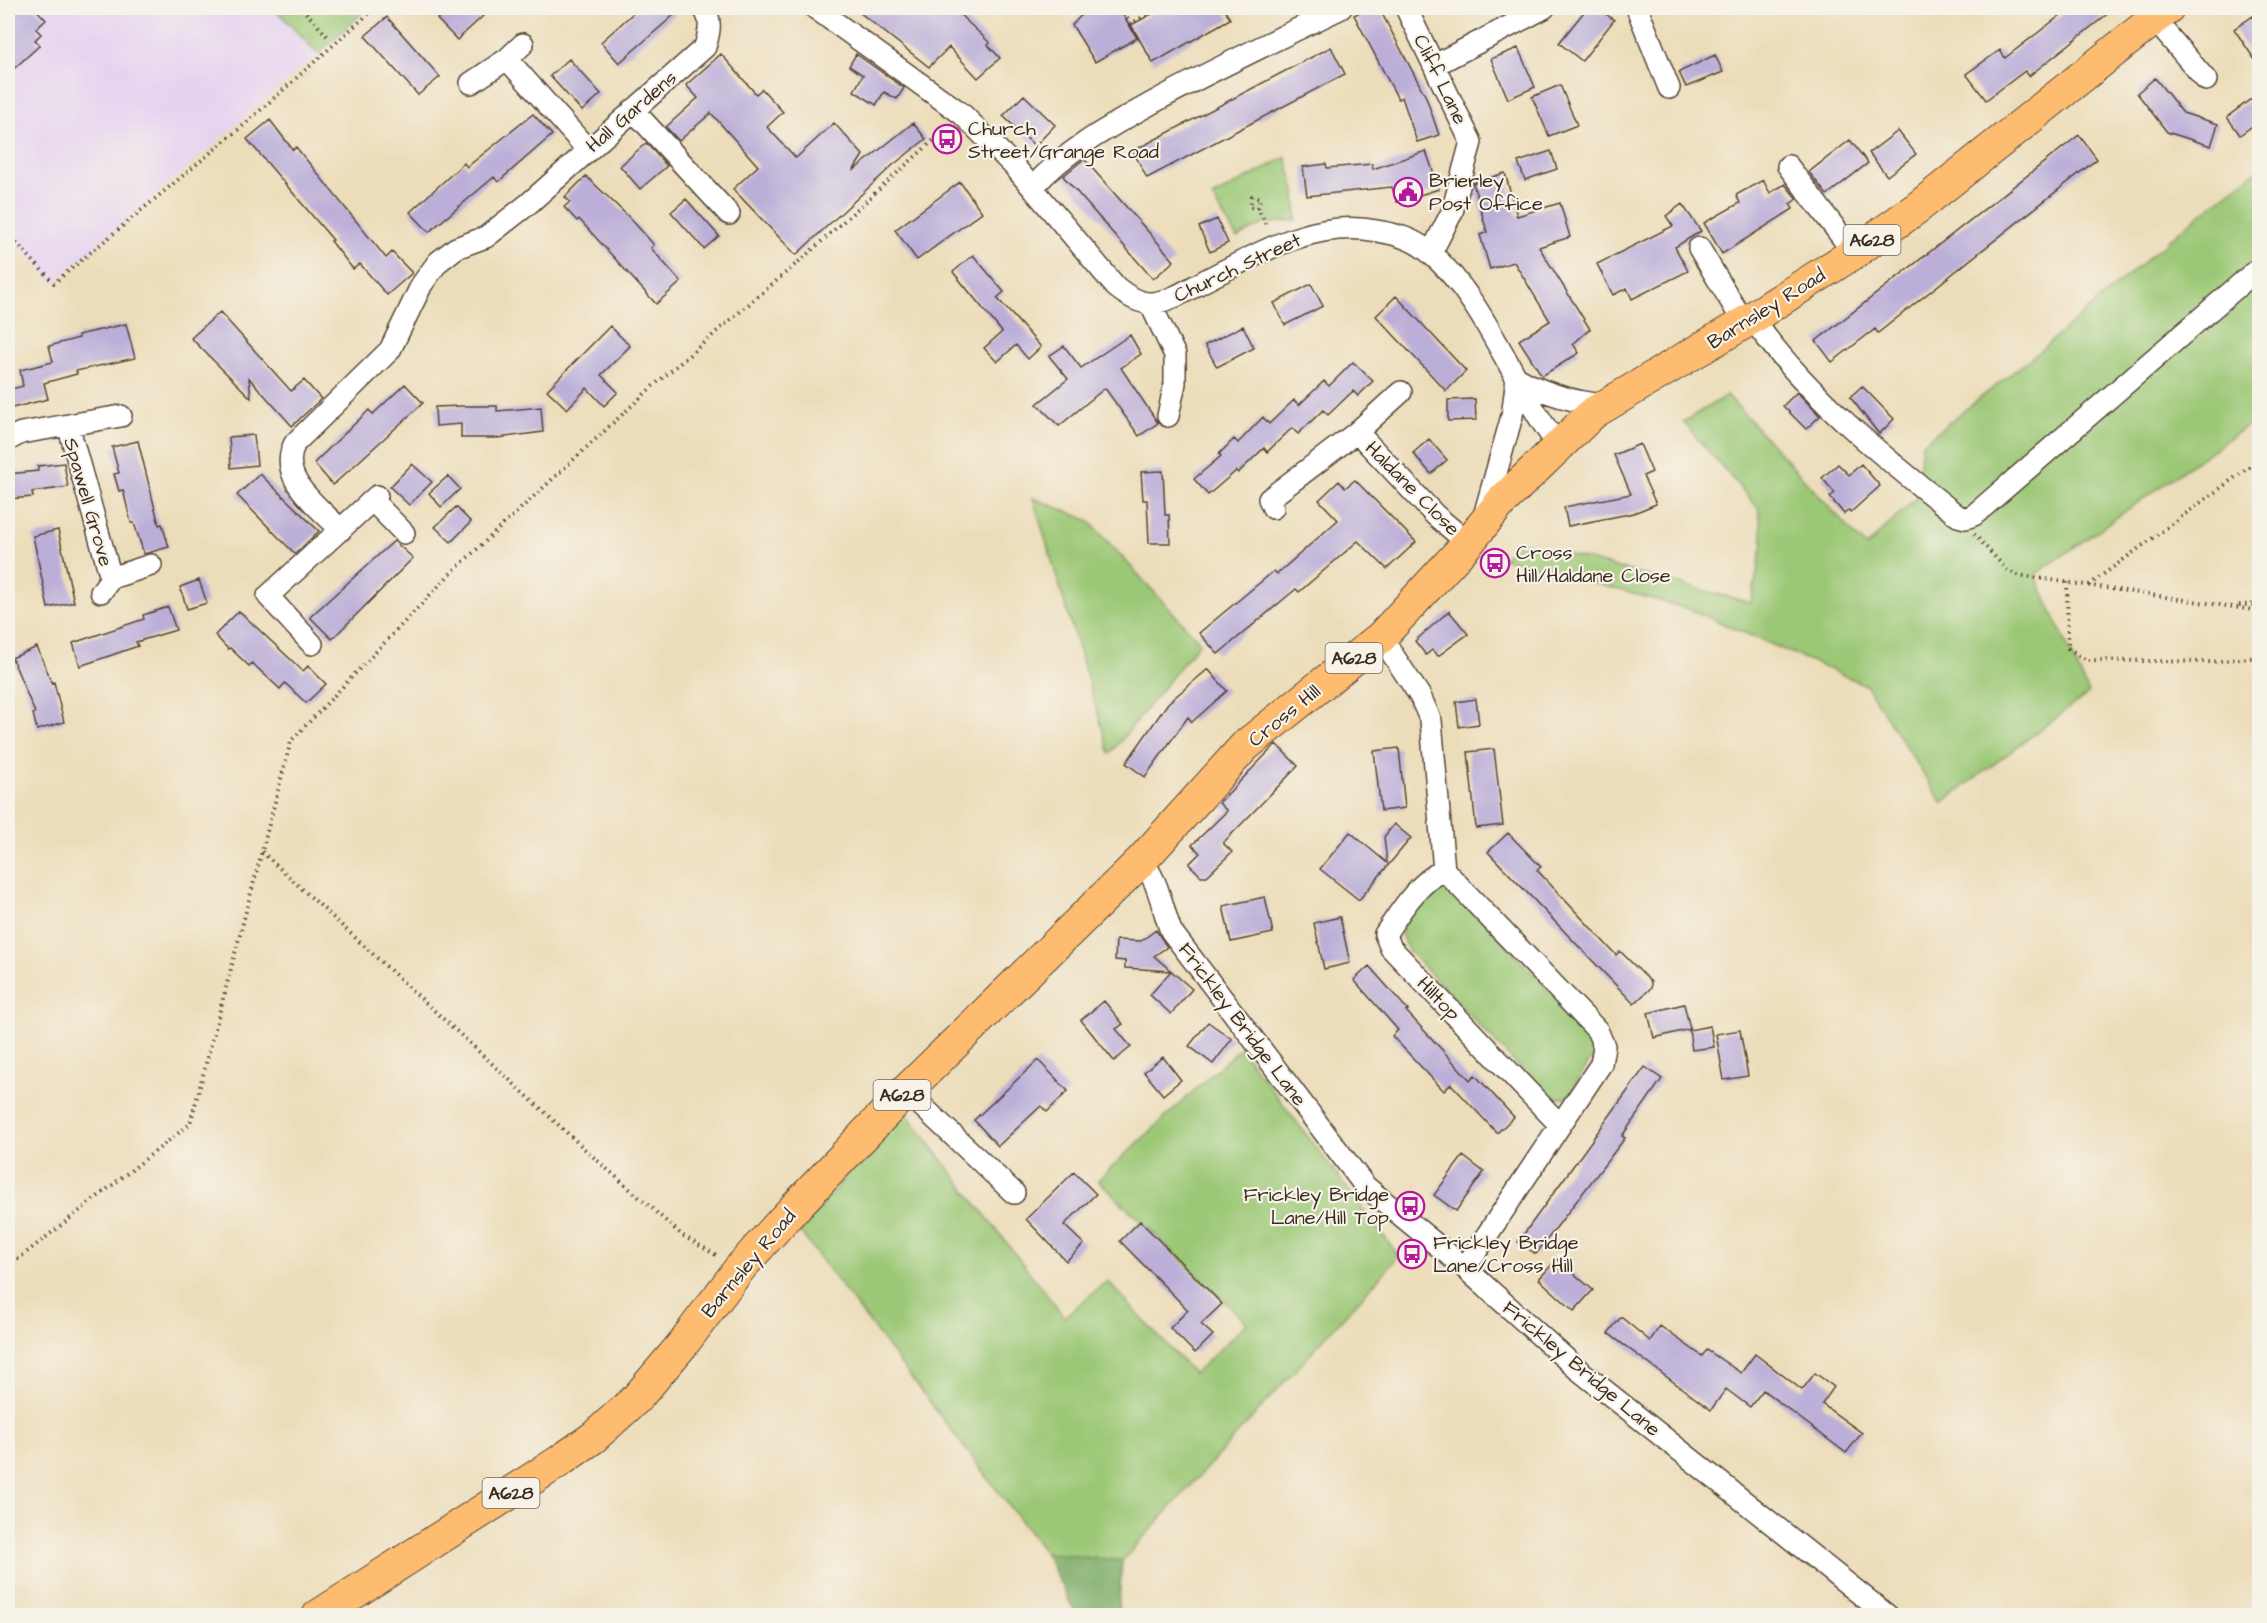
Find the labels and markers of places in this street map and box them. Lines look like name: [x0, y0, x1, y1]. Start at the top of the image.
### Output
place label: Church Street/Grange Road: [968, 115, 1159, 167]
bus stop icon: Church Street/Grange Road: [931, 123, 963, 155]
place label: Brierley Post Office: [1429, 167, 1543, 218]
public building icon: Brierley Post Office: [1392, 176, 1424, 208]
place label: Cross Hill/Haldane Close: [1516, 539, 1671, 590]
bus stop icon: Cross Hill/Haldane Close: [1479, 547, 1511, 579]
place label: Frickley Bridge Lane/Hill Top: [1244, 1181, 1389, 1232]
bus stop icon: Frickley Bridge Lane/Hill Top: [1394, 1190, 1426, 1222]
place label: Frickley Bridge Lane/Cross Hill: [1433, 1229, 1579, 1280]
bus stop icon: Frickley Bridge Lane/Cross Hill: [1396, 1238, 1428, 1270]

